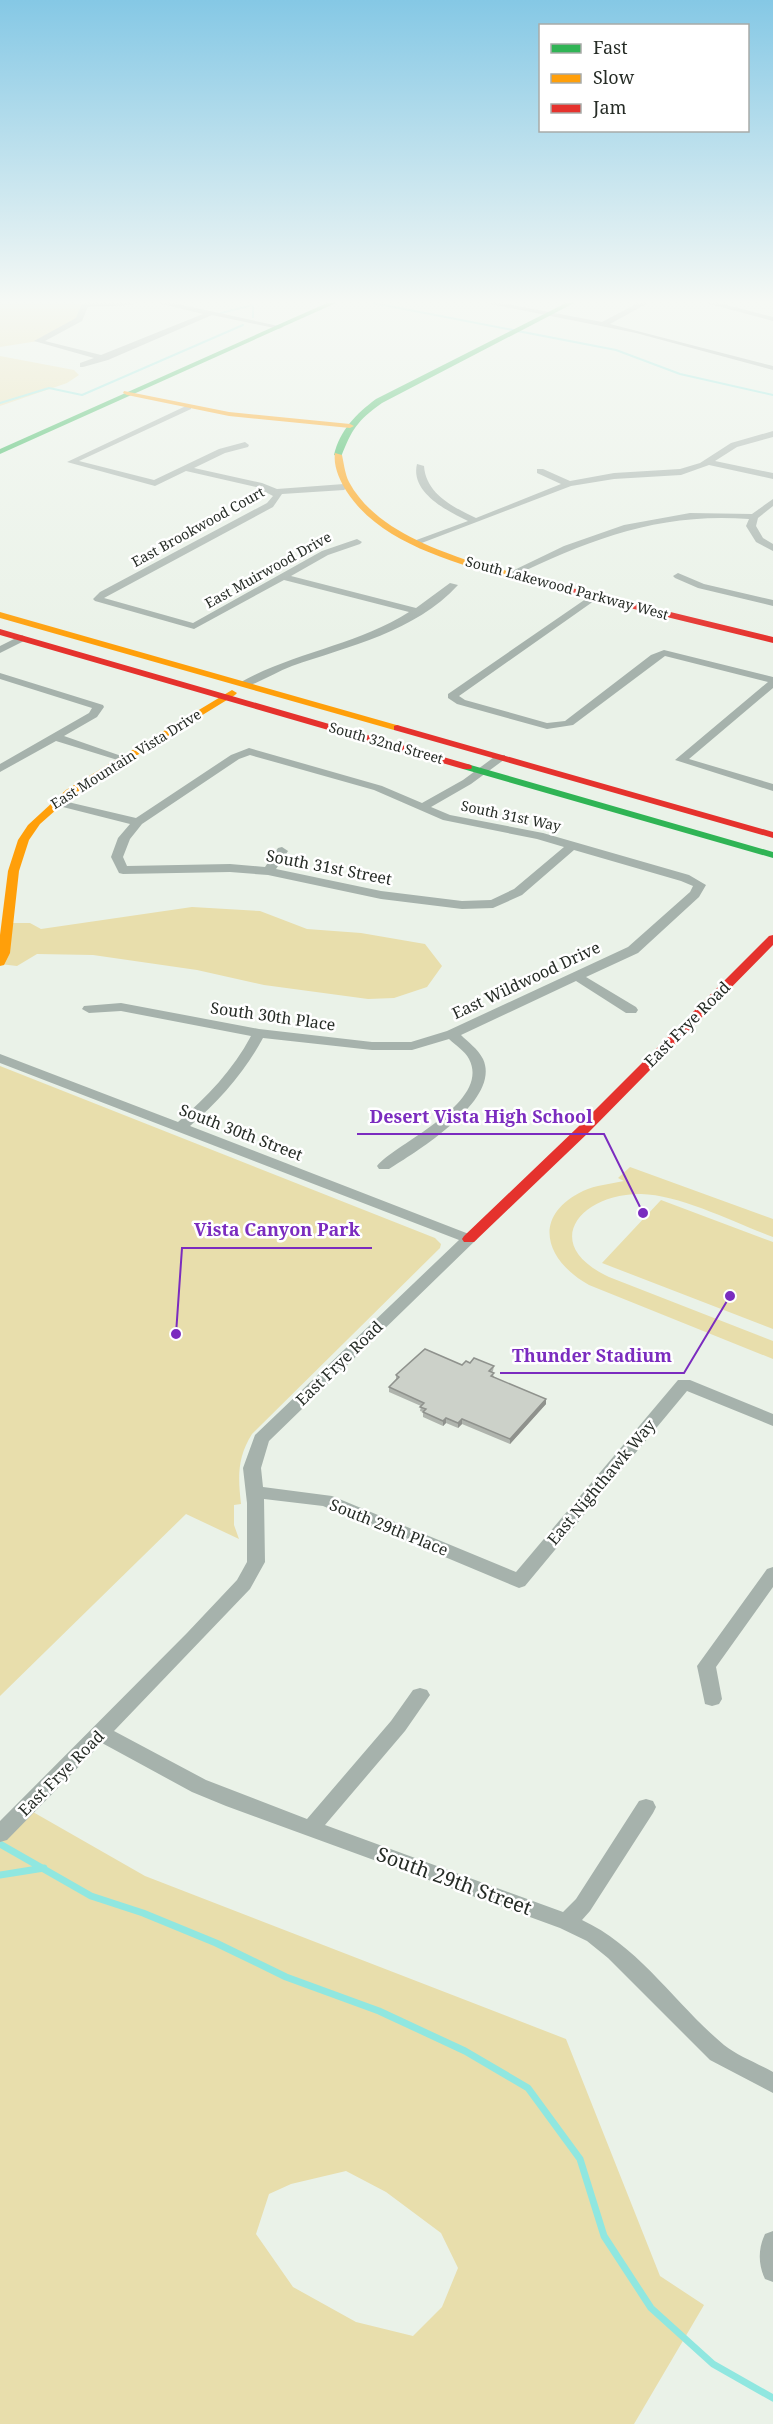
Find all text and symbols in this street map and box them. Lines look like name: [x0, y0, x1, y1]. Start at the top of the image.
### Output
legend: [539, 24, 749, 132]
text: Fast: [593, 35, 628, 59]
text: Slow: [593, 65, 635, 89]
text: Jam: [592, 95, 627, 119]
street label: East Brookwood Court: [128, 482, 268, 571]
street label: East Muirwood Drive: [201, 527, 334, 612]
street label: South Lakewood Parkway West: [464, 551, 671, 624]
street label: East Mountain Vista Drive: [47, 704, 205, 813]
street label: South 32nd Street: [327, 717, 446, 768]
street label: South 31st Way: [459, 796, 563, 835]
street label: South 31st Street: [264, 844, 394, 890]
street label: East Wildwood Drive: [448, 936, 604, 1024]
street label: East Frye Road: [639, 976, 735, 1072]
street label: South 30th Place: [209, 996, 337, 1036]
street label: South 30th Street: [176, 1098, 306, 1166]
callout: Desert Vista High School: [357, 1098, 604, 1134]
text: Desert Vista High School: [370, 1104, 593, 1128]
callout: Vista Canyon Park: [182, 1212, 372, 1248]
text: Vista Canyon Park: [194, 1217, 361, 1241]
street label: East Frye Road: [291, 1316, 388, 1410]
callout: Thunder Stadium: [500, 1337, 684, 1373]
text: Thunder Stadium: [512, 1343, 672, 1367]
street label: East Nighthawk Way: [542, 1414, 661, 1549]
street label: South 29th Place: [326, 1493, 452, 1561]
street label: East Frye Road: [13, 1725, 109, 1821]
street label: South 29th Street: [373, 1840, 535, 1921]

